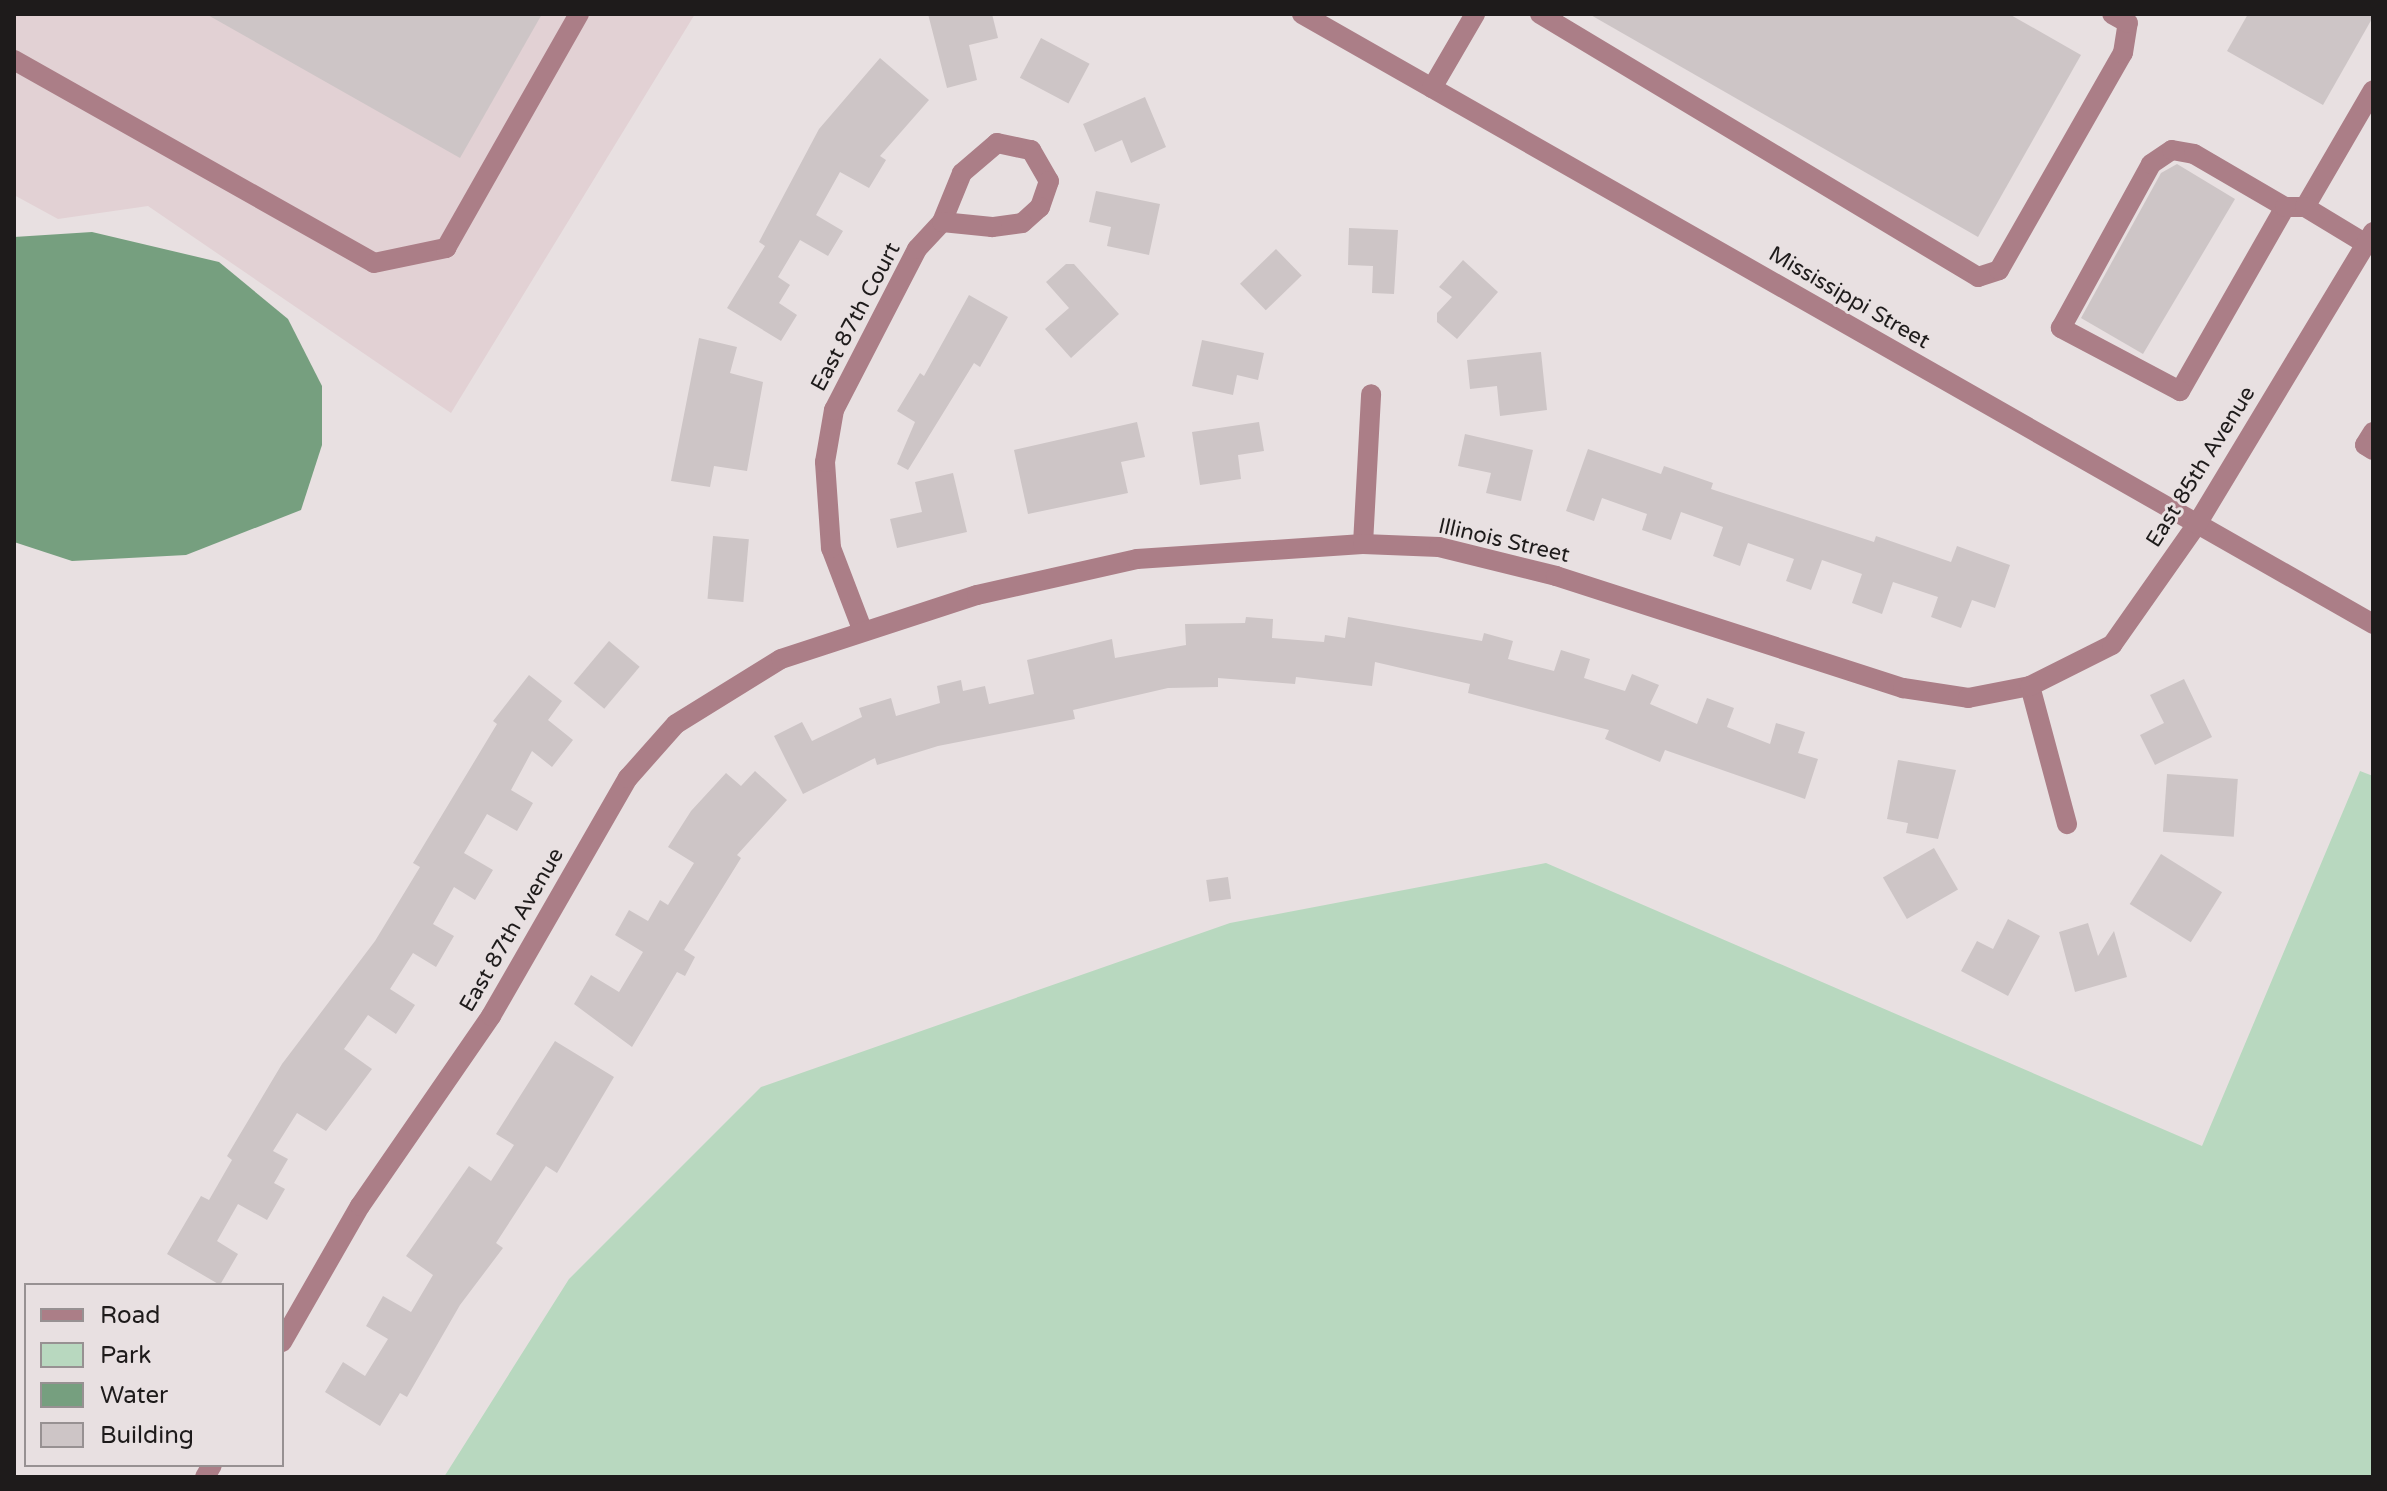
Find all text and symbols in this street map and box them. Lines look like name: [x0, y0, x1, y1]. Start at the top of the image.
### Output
street label: East 87th Court: [806, 238, 906, 396]
street label: Mississippi Street: [1764, 241, 1934, 355]
street label: East 85th Avenue: [2141, 382, 2261, 552]
street label: Illinois Street: [1436, 513, 1572, 569]
street label: East 87th Avenue: [454, 843, 570, 1017]
legend: [24, 1283, 284, 1467]
text: Road: [100, 1301, 160, 1330]
text: Park: [100, 1341, 151, 1370]
text: Water: [100, 1381, 168, 1410]
text: Building: [100, 1421, 194, 1450]

